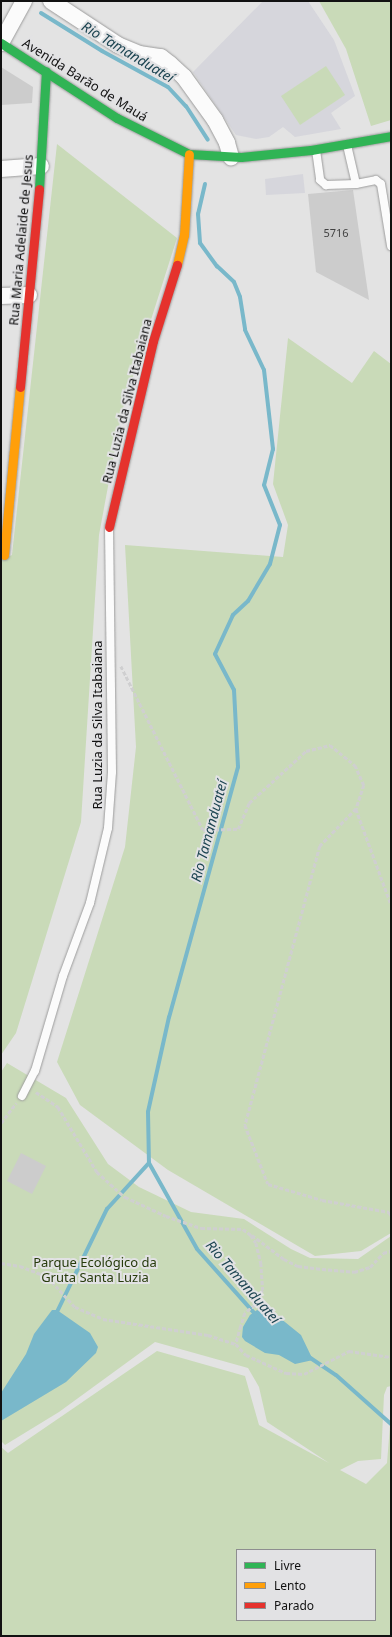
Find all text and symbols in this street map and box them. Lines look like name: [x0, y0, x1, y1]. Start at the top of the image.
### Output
water label: Rio Tamanduateí: [79, 18, 177, 86]
street label: Avenida Barão de Mauá: [19, 35, 151, 125]
street label: Rua Maria Adelaide de Jesus: [6, 154, 36, 326]
house number: 5716: [323, 226, 349, 240]
street label: Rua Luzia da Silva Itabaiana: [99, 317, 155, 485]
street label: Rua Luzia da Silva Itabaiana: [89, 640, 105, 810]
water label: Rio Tamanduateí: [187, 778, 231, 884]
water label: Rio Tamanduateí: [202, 1237, 284, 1327]
park label: Parque Ecológico da Gruta Santa Luzia: [33, 1255, 157, 1286]
legend: [236, 1549, 376, 1621]
text: Livre: [274, 1557, 301, 1574]
text: Lento: [274, 1577, 306, 1594]
text: Parado: [274, 1597, 314, 1614]

